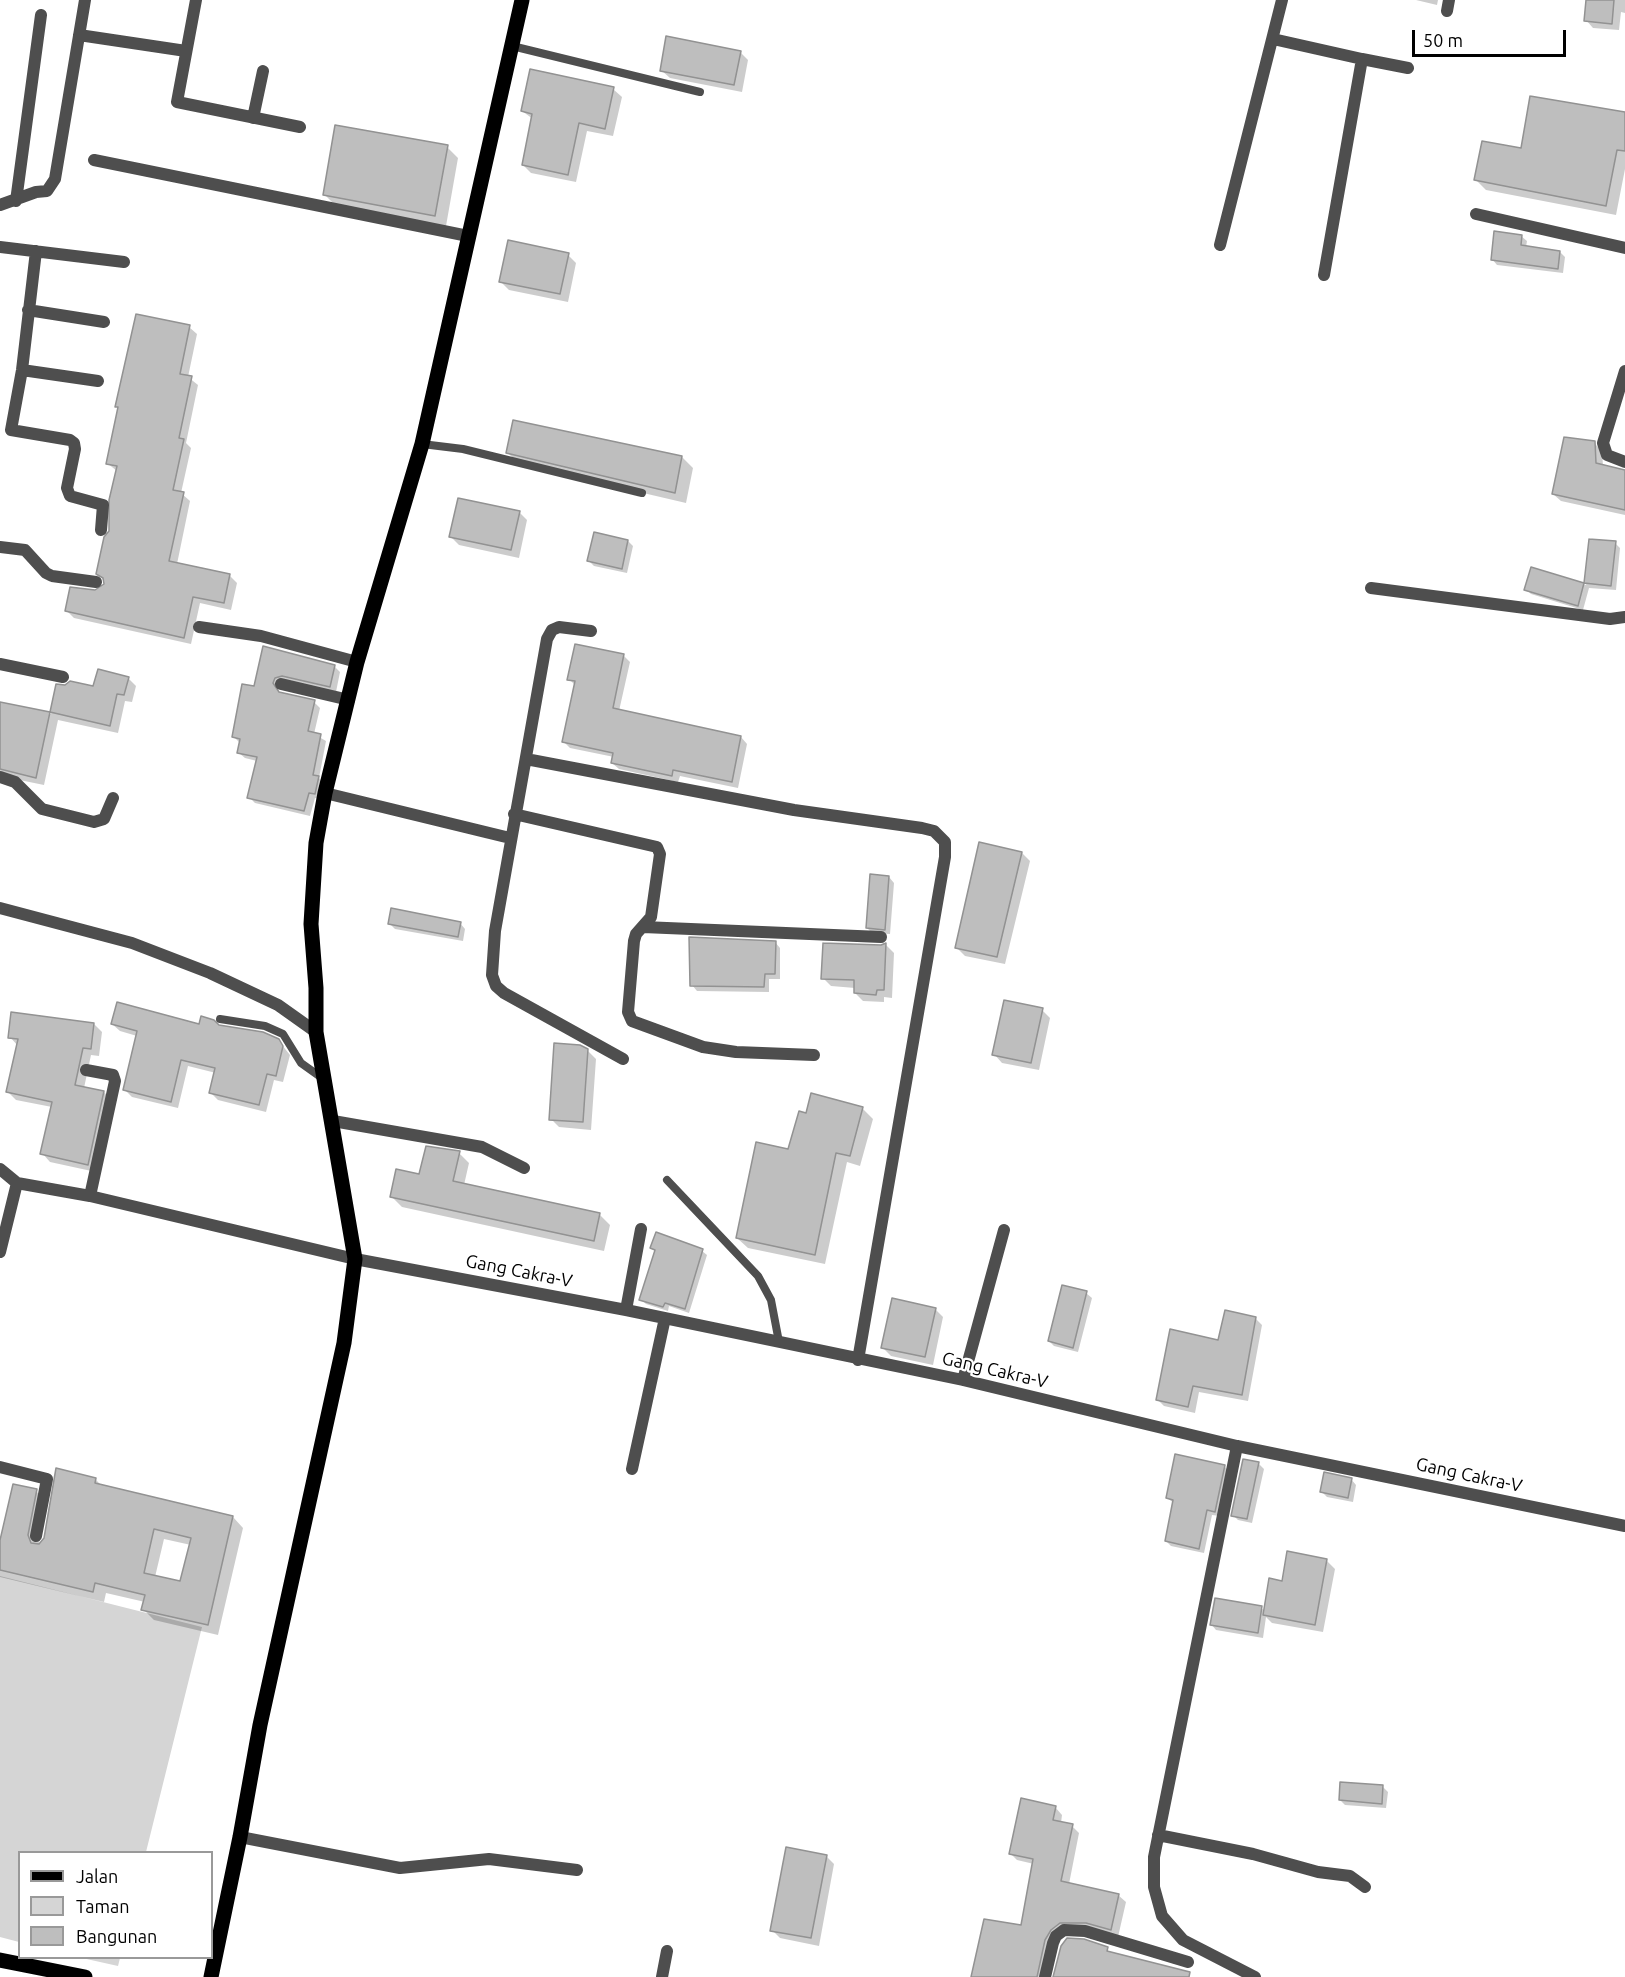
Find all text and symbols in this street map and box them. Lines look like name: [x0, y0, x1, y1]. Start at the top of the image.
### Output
scale bar: [1415, 18, 1570, 56]
text: 50 m: [1423, 30, 1463, 50]
street label: Gang Cakra-V: [464, 1250, 574, 1292]
street label: Gang Cakra-V: [940, 1347, 1050, 1393]
street label: Gang Cakra-V: [1414, 1453, 1524, 1497]
legend: [18, 1851, 213, 1959]
text: Jalan: [76, 1866, 118, 1886]
text: Taman: [76, 1896, 130, 1916]
text: Bangunan: [76, 1926, 157, 1946]

